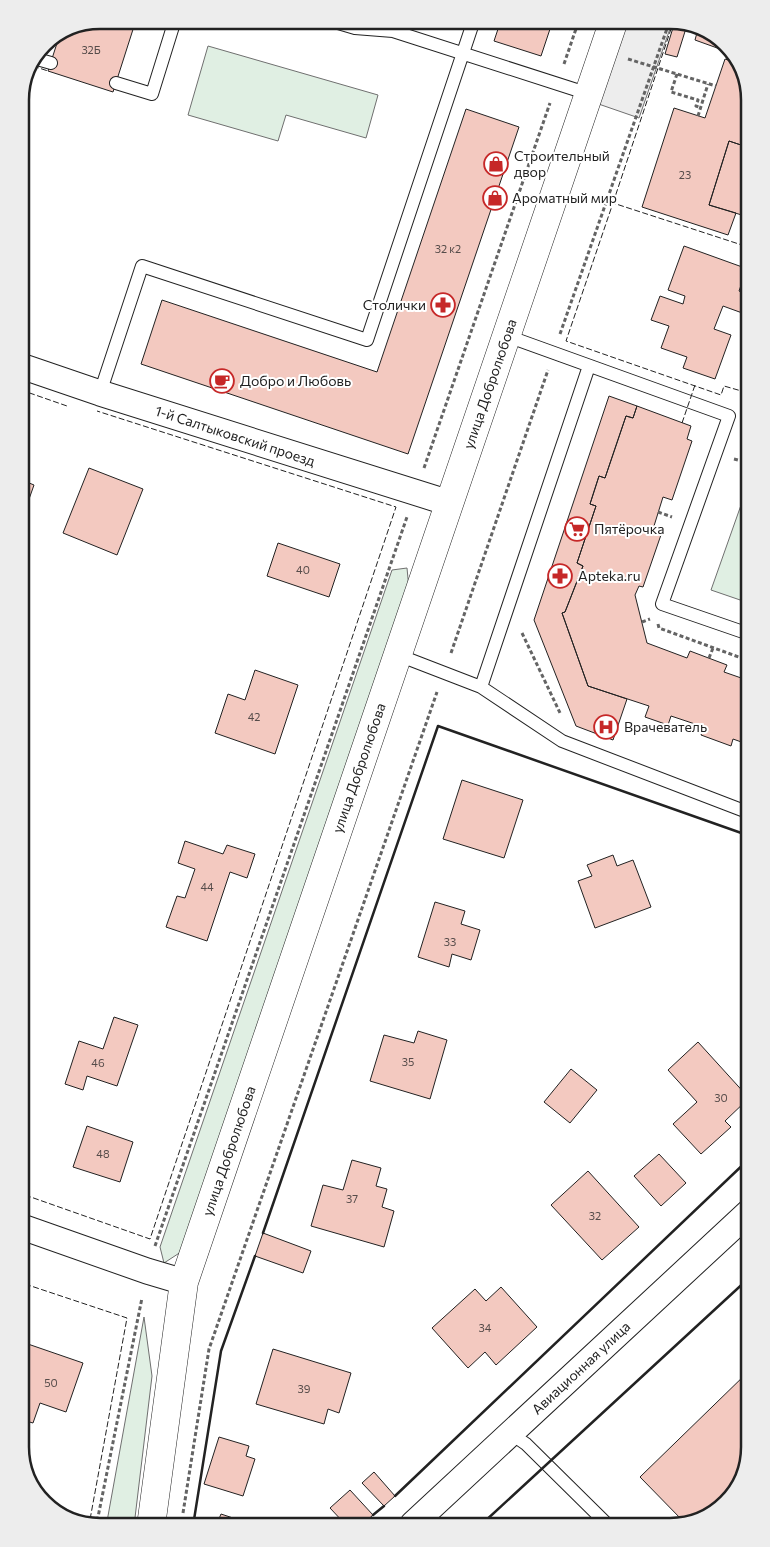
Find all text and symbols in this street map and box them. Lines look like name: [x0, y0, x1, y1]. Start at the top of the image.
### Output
house number: 32Б: [81, 43, 101, 56]
place label: Строительный двор: [514, 147, 610, 180]
shop icon: Строительный двор: [483, 151, 509, 177]
house number: 23: [679, 168, 691, 181]
shop icon: Ароматный мир: [482, 185, 508, 211]
place label: Ароматный мир: [512, 189, 617, 206]
house number: 32 к2: [435, 242, 461, 255]
pharmacy icon: Столички: [430, 292, 456, 318]
place label: Столички: [363, 296, 426, 313]
street label: улица Добролюбова: [459, 317, 520, 451]
cafe icon: Добро и Любовь: [209, 368, 235, 394]
place label: Добро и Любовь: [240, 372, 351, 389]
street label: 1-й Салтыковский проезд: [153, 402, 317, 469]
supermarket icon: Пятёрочка: [564, 516, 590, 542]
place label: Пятёрочка: [594, 520, 664, 537]
house number: 40: [296, 563, 310, 576]
pharmacy icon: Apteka.ru: [547, 563, 573, 589]
place label: Apteka.ru: [578, 567, 641, 584]
street label: улица Добролюбова: [328, 701, 389, 835]
house number: 42: [248, 710, 260, 723]
hospital icon: Врачеватель: [593, 714, 619, 740]
place label: Врачеватель: [624, 718, 707, 735]
house number: 44: [200, 880, 214, 893]
house number: 33: [444, 935, 456, 948]
house number: 35: [402, 1055, 414, 1068]
house number: 46: [91, 1056, 105, 1069]
street label: улица Добролюбова: [198, 1084, 259, 1218]
house number: 30: [714, 1091, 728, 1104]
house number: 48: [96, 1147, 110, 1160]
house number: 37: [346, 1192, 358, 1205]
house number: 32: [589, 1209, 601, 1222]
street label: Авиационная улица: [528, 1318, 633, 1418]
house number: 34: [479, 1321, 492, 1334]
house number: 50: [44, 1376, 58, 1389]
house number: 39: [298, 1382, 311, 1395]

